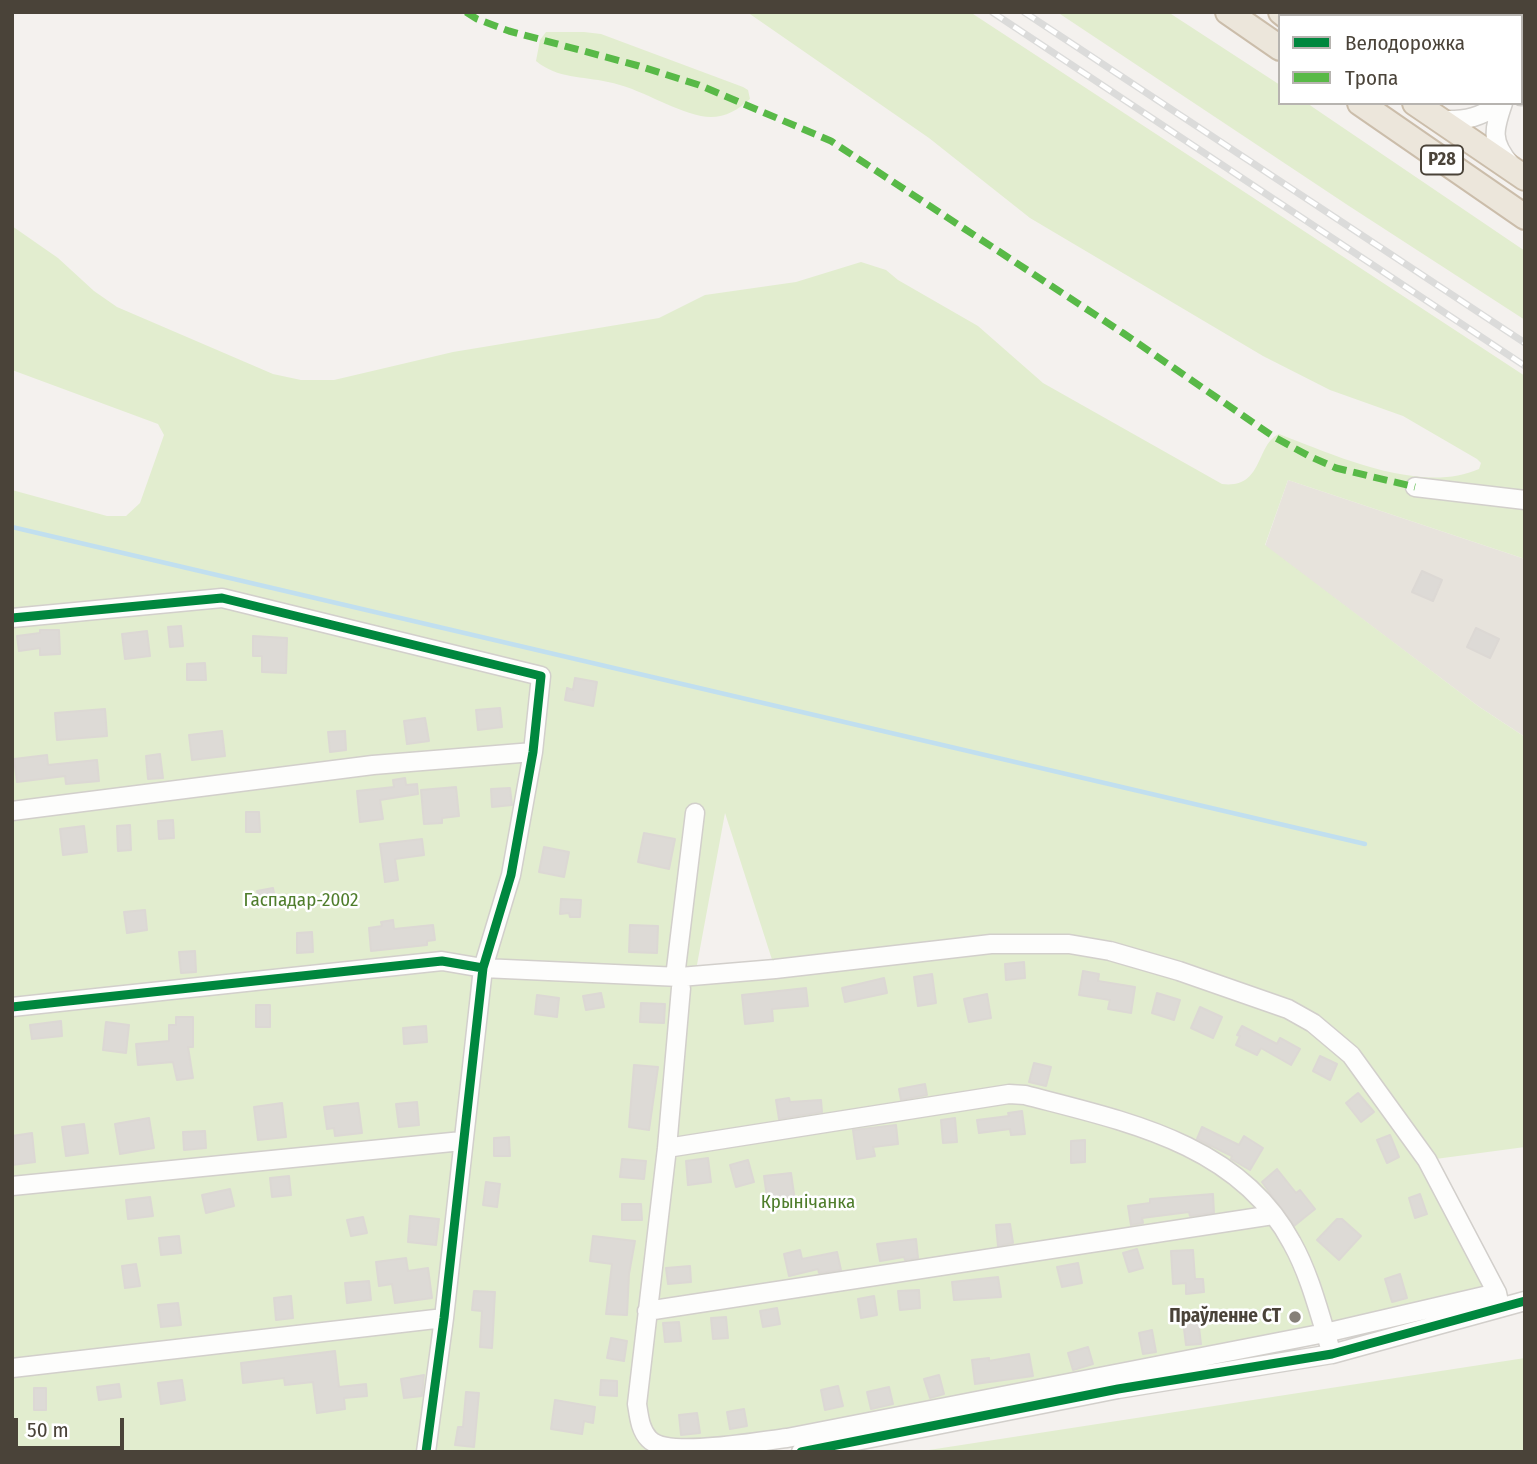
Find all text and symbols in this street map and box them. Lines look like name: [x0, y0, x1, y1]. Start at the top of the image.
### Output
legend: [1278, 14, 1523, 105]
text: Велодорожка: [1345, 30, 1465, 56]
text: Тропа: [1345, 65, 1398, 91]
road number: Р28: [1421, 146, 1463, 174]
park label: Гаспадар-2002: [244, 890, 358, 912]
park label: Крынічанка: [761, 1192, 855, 1214]
place label: Праўленне СТ: [1169, 1306, 1281, 1328]
marker: Праўленне СТ: [1287, 1309, 1303, 1325]
scale bar: [18, 1404, 128, 1448]
text: 50 m: [27, 1417, 69, 1443]

